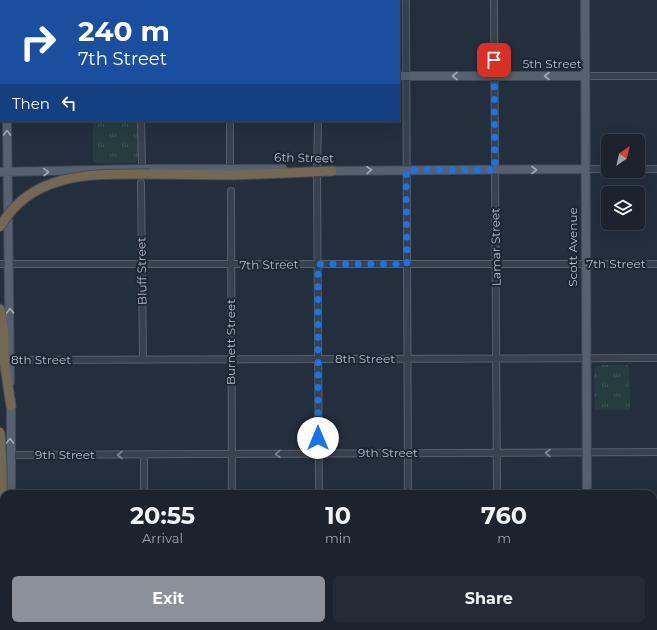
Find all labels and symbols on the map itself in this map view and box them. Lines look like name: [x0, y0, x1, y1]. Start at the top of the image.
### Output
pin: [477, 43, 511, 77]
street label: 5th Street: [522, 56, 582, 71]
one-way arrow: [452, 72, 458, 80]
one-way arrow: [544, 72, 550, 80]
one-way arrow: [3, 130, 11, 136]
north arrow: [601, 134, 645, 178]
street label: 6th Street: [274, 149, 334, 166]
one-way arrow: [366, 166, 372, 175]
one-way arrow: [531, 166, 537, 174]
one-way arrow: [43, 167, 49, 176]
street label: Scott Avenue: [565, 207, 580, 287]
street label: Lamar Street: [487, 208, 504, 286]
street label: Bluff Street: [133, 237, 150, 305]
street label: 7th Street: [239, 256, 299, 273]
street label: 7th Street: [586, 256, 646, 271]
street label: Burnett Street: [223, 299, 238, 385]
one-way arrow: [6, 308, 14, 314]
street label: 8th Street: [335, 351, 395, 366]
street label: 8th Street: [11, 352, 71, 367]
position arrow: [297, 417, 339, 459]
one-way arrow: [6, 438, 14, 444]
street label: 9th Street: [358, 445, 418, 460]
street label: 9th Street: [35, 447, 95, 462]
one-way arrow: [545, 449, 551, 457]
one-way arrow: [275, 450, 281, 458]
one-way arrow: [117, 451, 123, 459]

